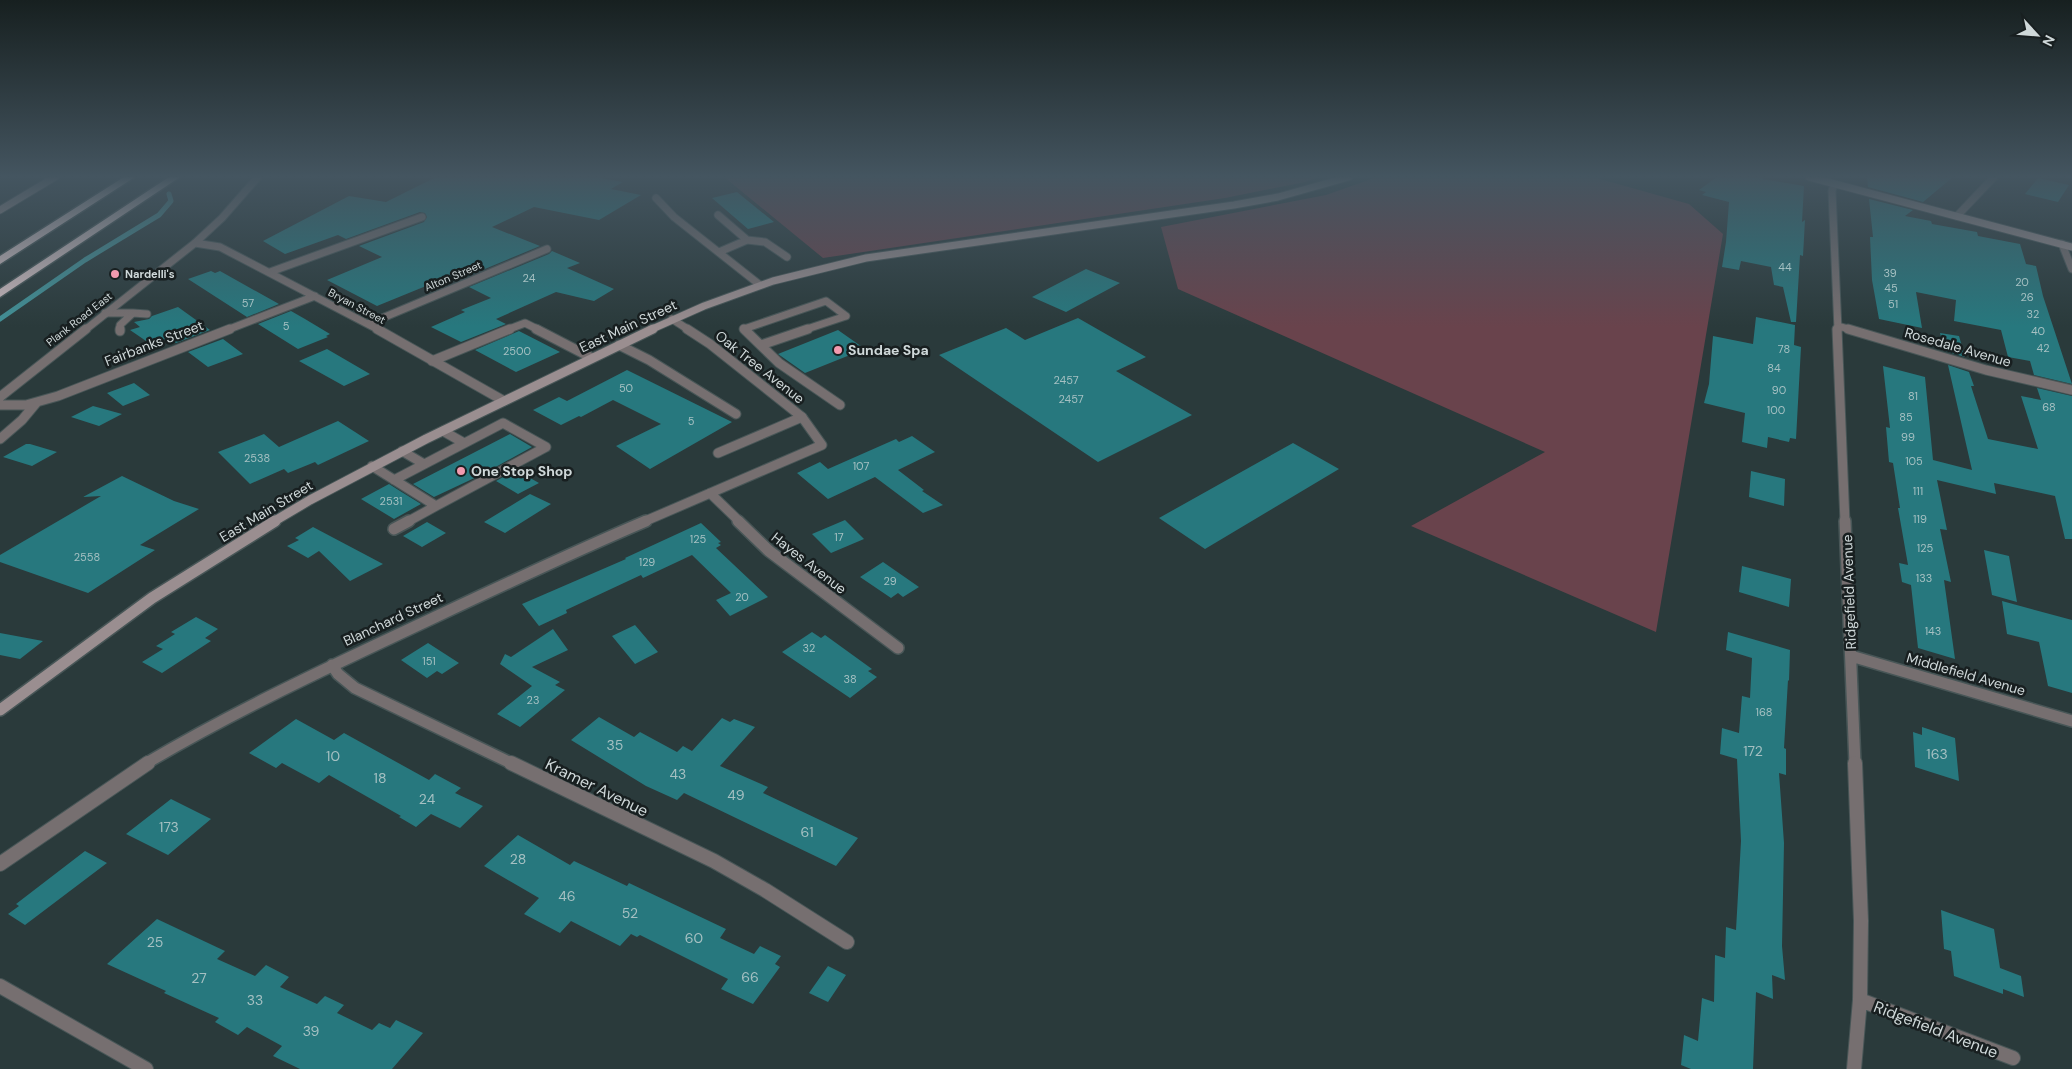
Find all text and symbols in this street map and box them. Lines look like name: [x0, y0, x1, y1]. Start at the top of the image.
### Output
north arrow: [2012, 10, 2062, 60]
text: N: [2038, 32, 2059, 49]
street label: Alton Street: [422, 258, 484, 294]
house number: 44: [1778, 260, 1792, 274]
house number: 39: [1883, 266, 1897, 280]
place label: Nardelli's: [125, 267, 175, 281]
marker: Nardelli's: [109, 268, 121, 280]
house number: 24: [523, 271, 536, 285]
house number: 20: [2015, 275, 2029, 289]
house number: 45: [1884, 281, 1898, 295]
street label: Bryan Street: [326, 285, 388, 327]
street label: Plank Road East: [43, 289, 115, 349]
house number: 26: [2020, 290, 2034, 304]
house number: 57: [242, 296, 254, 310]
street label: East Main Street: [576, 296, 680, 356]
house number: 51: [1888, 297, 1898, 311]
house number: 32: [2027, 307, 2039, 321]
street label: Fairbanks Street: [102, 316, 206, 370]
house number: 5: [283, 319, 290, 333]
street label: Rosedale Avenue: [1903, 323, 2013, 371]
house number: 40: [2031, 324, 2045, 338]
street label: Oak Tree Avenue: [712, 327, 808, 407]
place label: Sundae Spa: [848, 341, 929, 359]
house number: 42: [2036, 341, 2050, 355]
house number: 78: [1778, 342, 1790, 356]
house number: 2500: [503, 344, 531, 358]
marker: Sundae Spa: [832, 344, 844, 356]
house number: 84: [1767, 361, 1781, 375]
house number: 2457: [1053, 373, 1079, 387]
house number: 50: [619, 381, 633, 395]
house number: 90: [1772, 383, 1786, 397]
house number: 81: [1908, 389, 1918, 403]
house number: 2457: [1058, 392, 1084, 406]
house number: 68: [2042, 400, 2056, 414]
house number: 100: [1767, 403, 1785, 417]
house number: 85: [1899, 410, 1913, 424]
house number: 5: [688, 414, 695, 428]
house number: 99: [1901, 430, 1915, 444]
house number: 2538: [244, 451, 270, 465]
house number: 105: [1905, 454, 1923, 468]
house number: 107: [853, 459, 869, 473]
place label: One Stop Shop: [471, 462, 573, 480]
marker: One Stop Shop: [455, 465, 467, 477]
street label: East Main Street: [216, 476, 316, 546]
house number: 111: [1913, 484, 1923, 498]
house number: 2531: [380, 494, 402, 508]
house number: 119: [1913, 512, 1927, 526]
street label: Hayes Avenue: [768, 528, 850, 598]
house number: 17: [834, 530, 844, 544]
house number: 125: [690, 532, 707, 546]
street label: Ridgefield Avenue: [1838, 534, 1860, 650]
house number: 125: [1917, 541, 1934, 555]
house number: 2558: [74, 550, 100, 564]
house number: 129: [639, 555, 655, 569]
house number: 133: [1916, 571, 1932, 585]
house number: 29: [883, 574, 897, 588]
street label: Blanchard Street: [340, 588, 446, 650]
house number: 20: [735, 590, 749, 604]
house number: 143: [1925, 624, 1941, 638]
house number: 32: [803, 641, 815, 655]
street label: Middlefield Avenue: [1904, 648, 2028, 700]
house number: 151: [422, 654, 436, 668]
house number: 38: [843, 672, 857, 686]
house number: 23: [527, 693, 539, 707]
house number: 168: [1755, 705, 1773, 719]
house number: 35: [607, 736, 623, 754]
house number: 172: [1743, 742, 1763, 760]
house number: 163: [1926, 745, 1948, 763]
house number: 10: [326, 747, 340, 765]
street label: Kramer Avenue: [542, 753, 652, 821]
house number: 43: [670, 765, 686, 783]
house number: 18: [374, 769, 386, 787]
house number: 49: [727, 786, 745, 804]
house number: 24: [419, 790, 436, 808]
house number: 173: [159, 818, 179, 836]
house number: 61: [800, 823, 814, 841]
house number: 28: [510, 850, 526, 868]
house number: 46: [558, 887, 576, 905]
house number: 52: [622, 904, 638, 922]
house number: 60: [685, 929, 703, 947]
house number: 25: [147, 933, 163, 951]
house number: 66: [741, 968, 759, 986]
house number: 27: [191, 969, 207, 987]
house number: 33: [247, 991, 263, 1009]
street label: Ridgefield Avenue: [1871, 996, 2001, 1063]
house number: 39: [303, 1022, 320, 1040]

